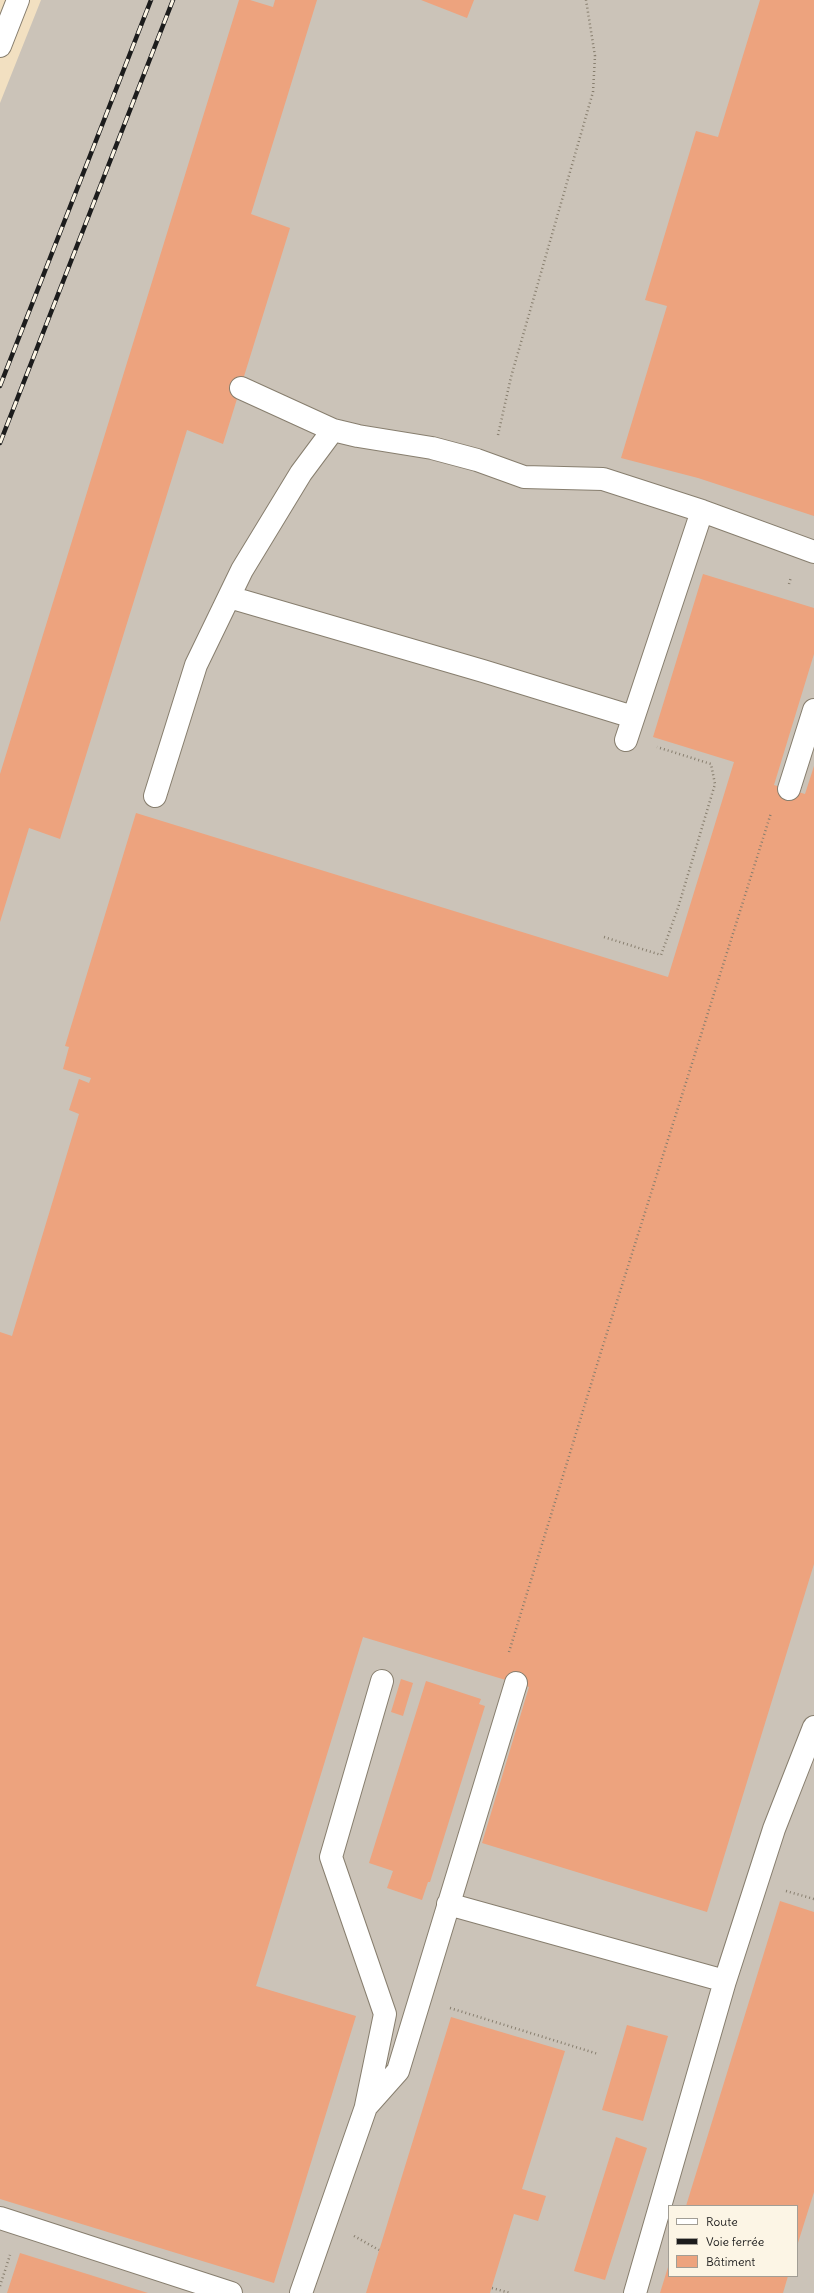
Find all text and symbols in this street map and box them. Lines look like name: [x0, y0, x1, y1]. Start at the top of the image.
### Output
legend: [668, 2205, 798, 2277]
text: Route: [706, 2214, 738, 2229]
text: Voie ferrée: [706, 2234, 764, 2249]
text: Bâtiment: [706, 2254, 755, 2269]

